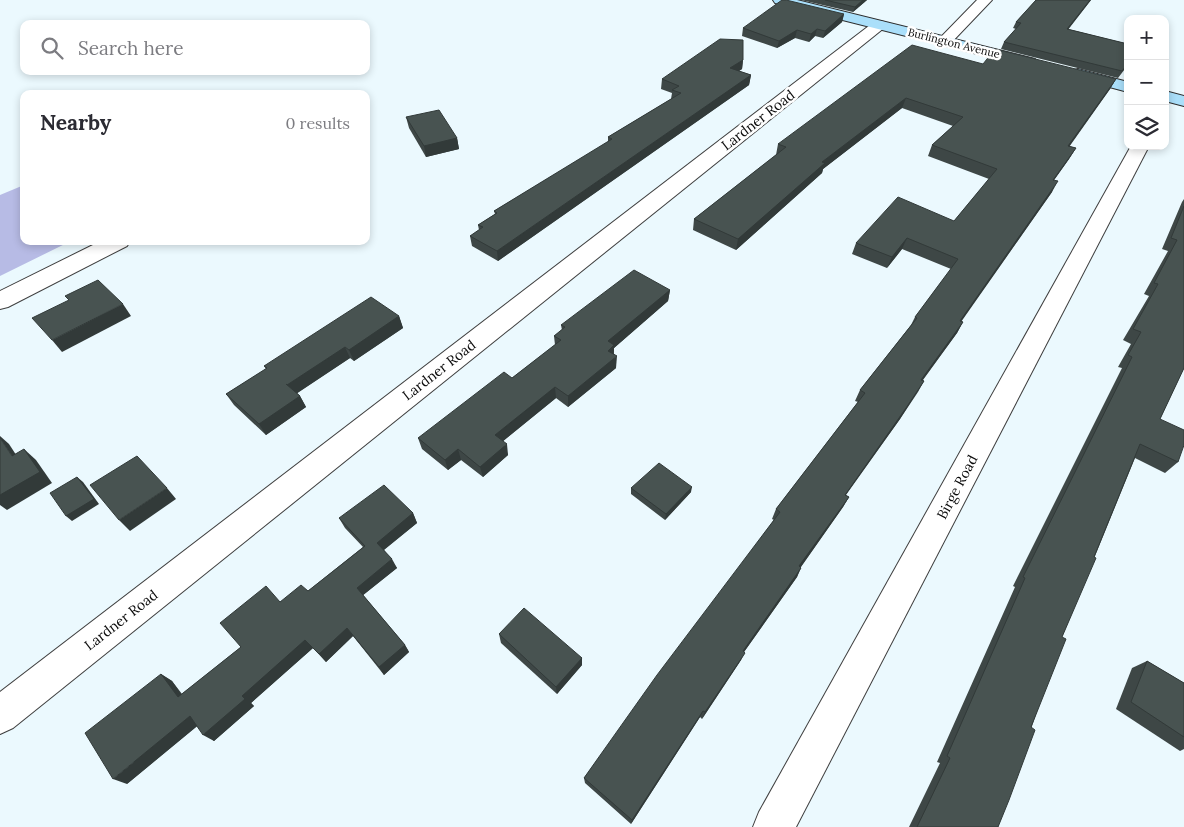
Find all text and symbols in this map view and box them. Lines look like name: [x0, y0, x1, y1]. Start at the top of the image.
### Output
map controls: [1124, 15, 1169, 150]
button: +: [1124, 15, 1169, 60]
search box: [20, 20, 370, 75]
street label: Burlington Avenue: [906, 25, 1002, 61]
icon: search: [38, 34, 66, 62]
text: Search here: [78, 36, 184, 60]
button: −: [1124, 60, 1169, 105]
street label: Lardner Road: [718, 86, 798, 154]
button: layers: [1124, 105, 1169, 150]
text: Nearby: [40, 109, 111, 136]
text: 0 results: [285, 113, 350, 133]
street label: Lardner Road: [399, 336, 479, 404]
street label: Birge Road: [933, 452, 981, 522]
street label: Lardner Road: [81, 586, 161, 654]

